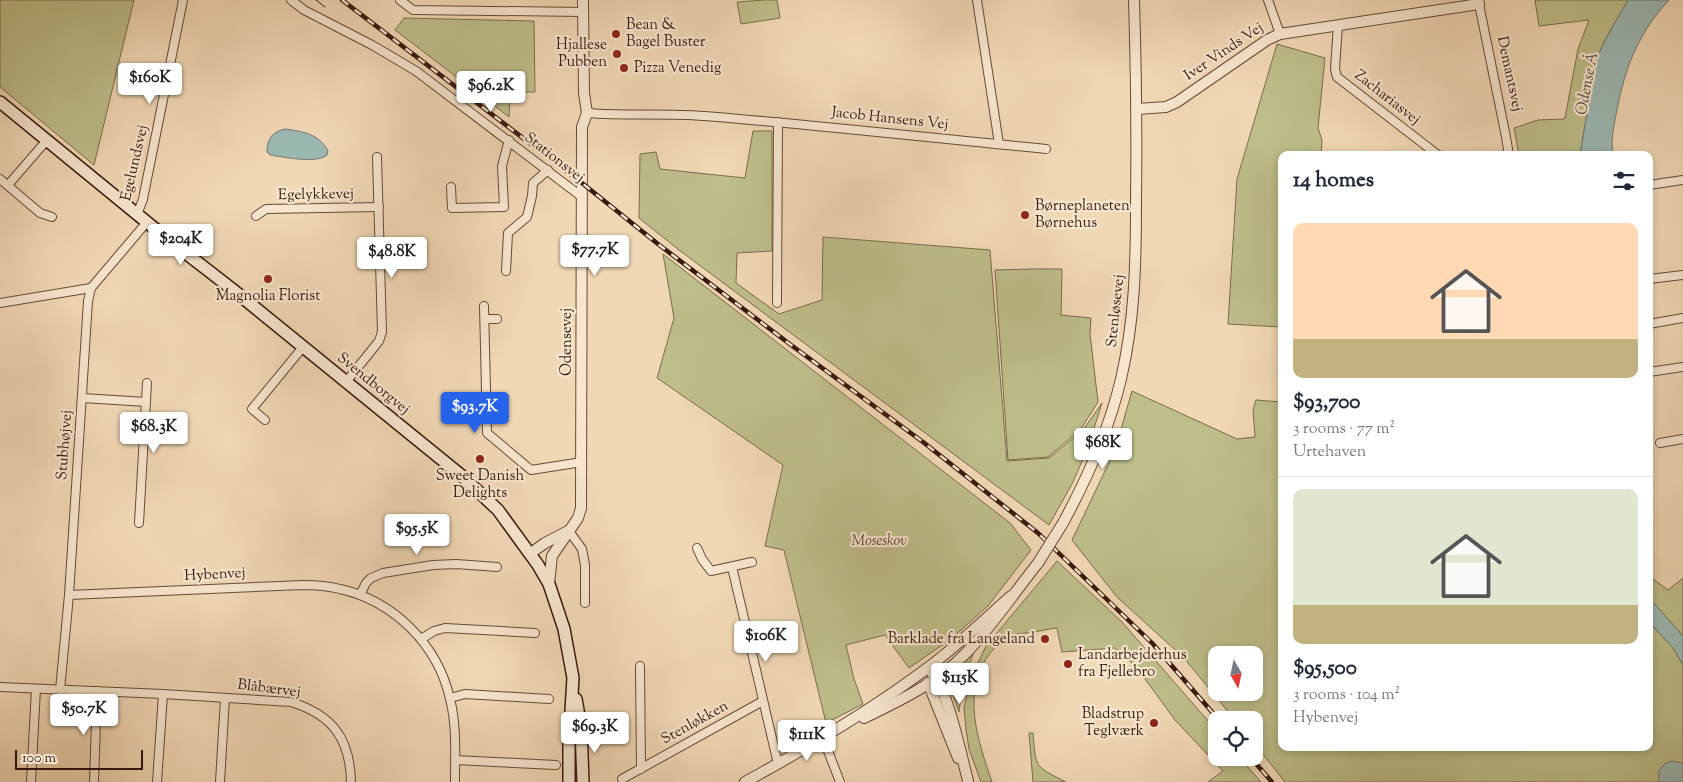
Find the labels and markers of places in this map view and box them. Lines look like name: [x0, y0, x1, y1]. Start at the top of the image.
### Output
place label: Bean & Bagel Buster: [626, 15, 706, 53]
marker: Bean & Bagel Buster: [610, 28, 622, 40]
place label: Hjallese Pubben: [556, 35, 607, 73]
marker: Hjallese Pubben: [611, 48, 623, 60]
place label: Pizza Venedig: [634, 58, 721, 79]
pin: $160K: [115, 62, 185, 105]
marker: Pizza Venedig: [618, 62, 630, 74]
pin: $96.2K: [450, 70, 532, 113]
place label: Børneplaneten Børnehus: [1035, 196, 1130, 234]
marker: Børneplaneten Børnehus: [1019, 209, 1031, 221]
pin: $204K: [146, 224, 216, 266]
pin: $77.7K: [554, 234, 636, 277]
pin: $48.8K: [351, 236, 433, 279]
marker: Magnolia Florist: [262, 273, 274, 285]
place label: Magnolia Florist: [216, 286, 320, 307]
pin: $93.7K: [434, 392, 516, 434]
pin: $68.3K: [113, 412, 195, 454]
pin: $68K: [1073, 428, 1133, 470]
marker: Sweet Danish Delights: [474, 453, 486, 465]
place label: Sweet Danish Delights: [436, 466, 524, 504]
pin: $95.5K: [376, 514, 458, 556]
pin: $106K: [731, 620, 801, 663]
place label: Barklade fra Langeland: [888, 629, 1036, 650]
marker: Barklade fra Langeland: [1039, 633, 1051, 645]
place label: Landarbejderhus fra Fjellebro: [1078, 645, 1187, 683]
marker: Landarbejderhus fra Fjellebro: [1062, 658, 1074, 670]
pin: $115K: [925, 662, 995, 705]
pin: $50.7K: [43, 694, 125, 736]
place label: Bladstrup Teglværk: [1082, 704, 1144, 742]
pin: $69.3K: [554, 712, 636, 754]
marker: Bladstrup Teglværk: [1148, 717, 1160, 729]
pin: $111K: [772, 720, 842, 762]

